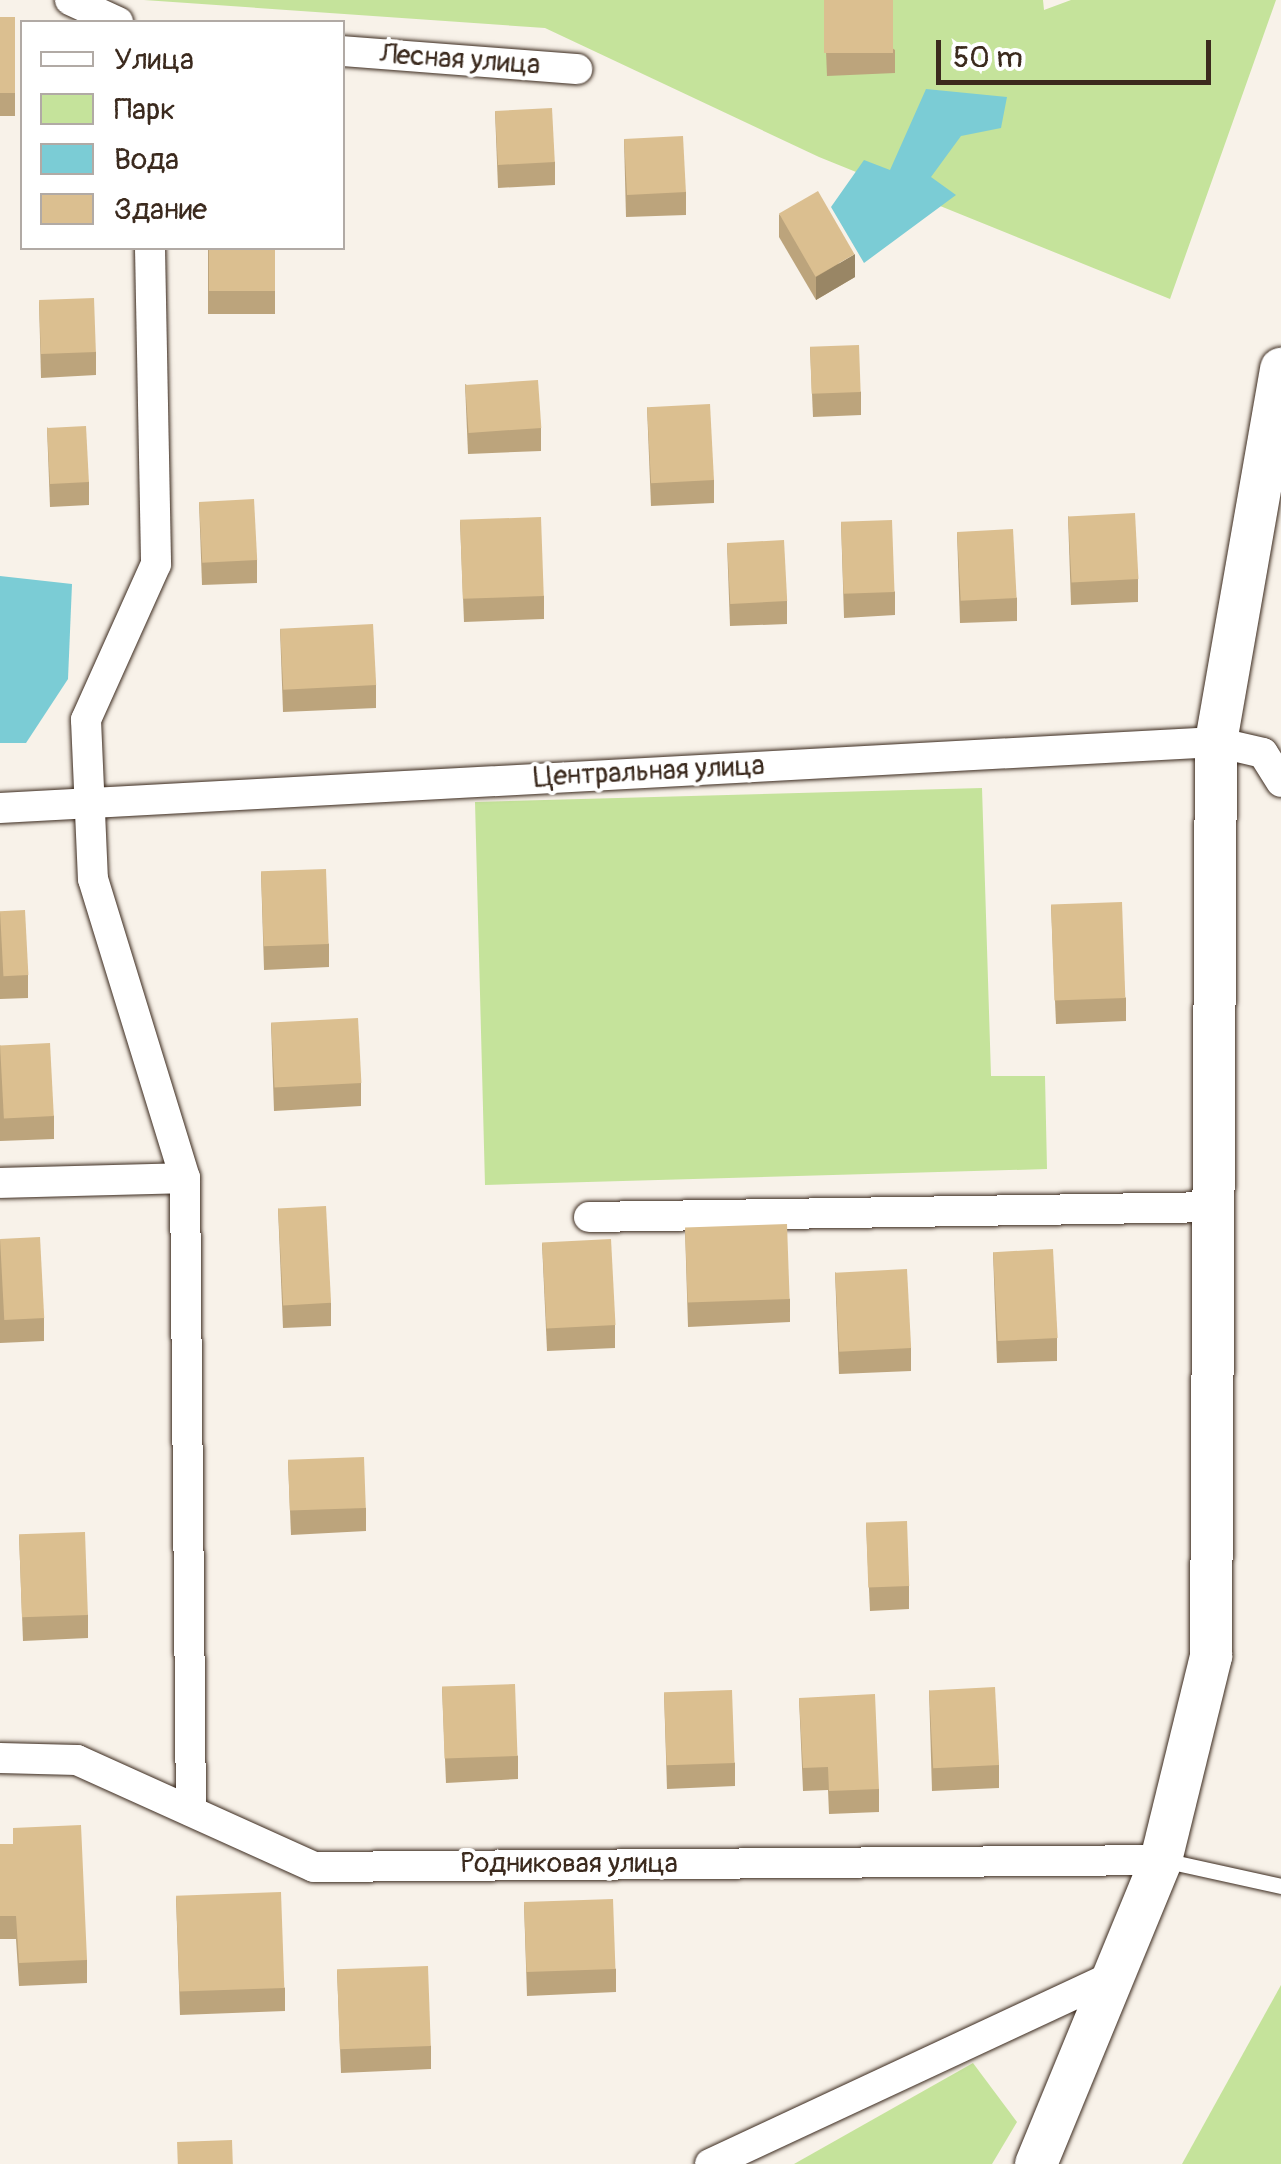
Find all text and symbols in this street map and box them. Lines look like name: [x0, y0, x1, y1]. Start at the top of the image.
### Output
legend: [20, 20, 345, 250]
scale bar: [941, 20, 1216, 82]
street label: Лесная улица: [379, 38, 541, 82]
text: 50 m: [953, 39, 1023, 76]
text: Улица: [114, 41, 194, 78]
text: Парк: [114, 91, 176, 128]
text: Вода: [114, 141, 179, 178]
text: Здание: [114, 191, 207, 228]
street label: Центральная улица: [533, 749, 765, 795]
street label: Родниковая улица: [460, 1847, 678, 1881]

